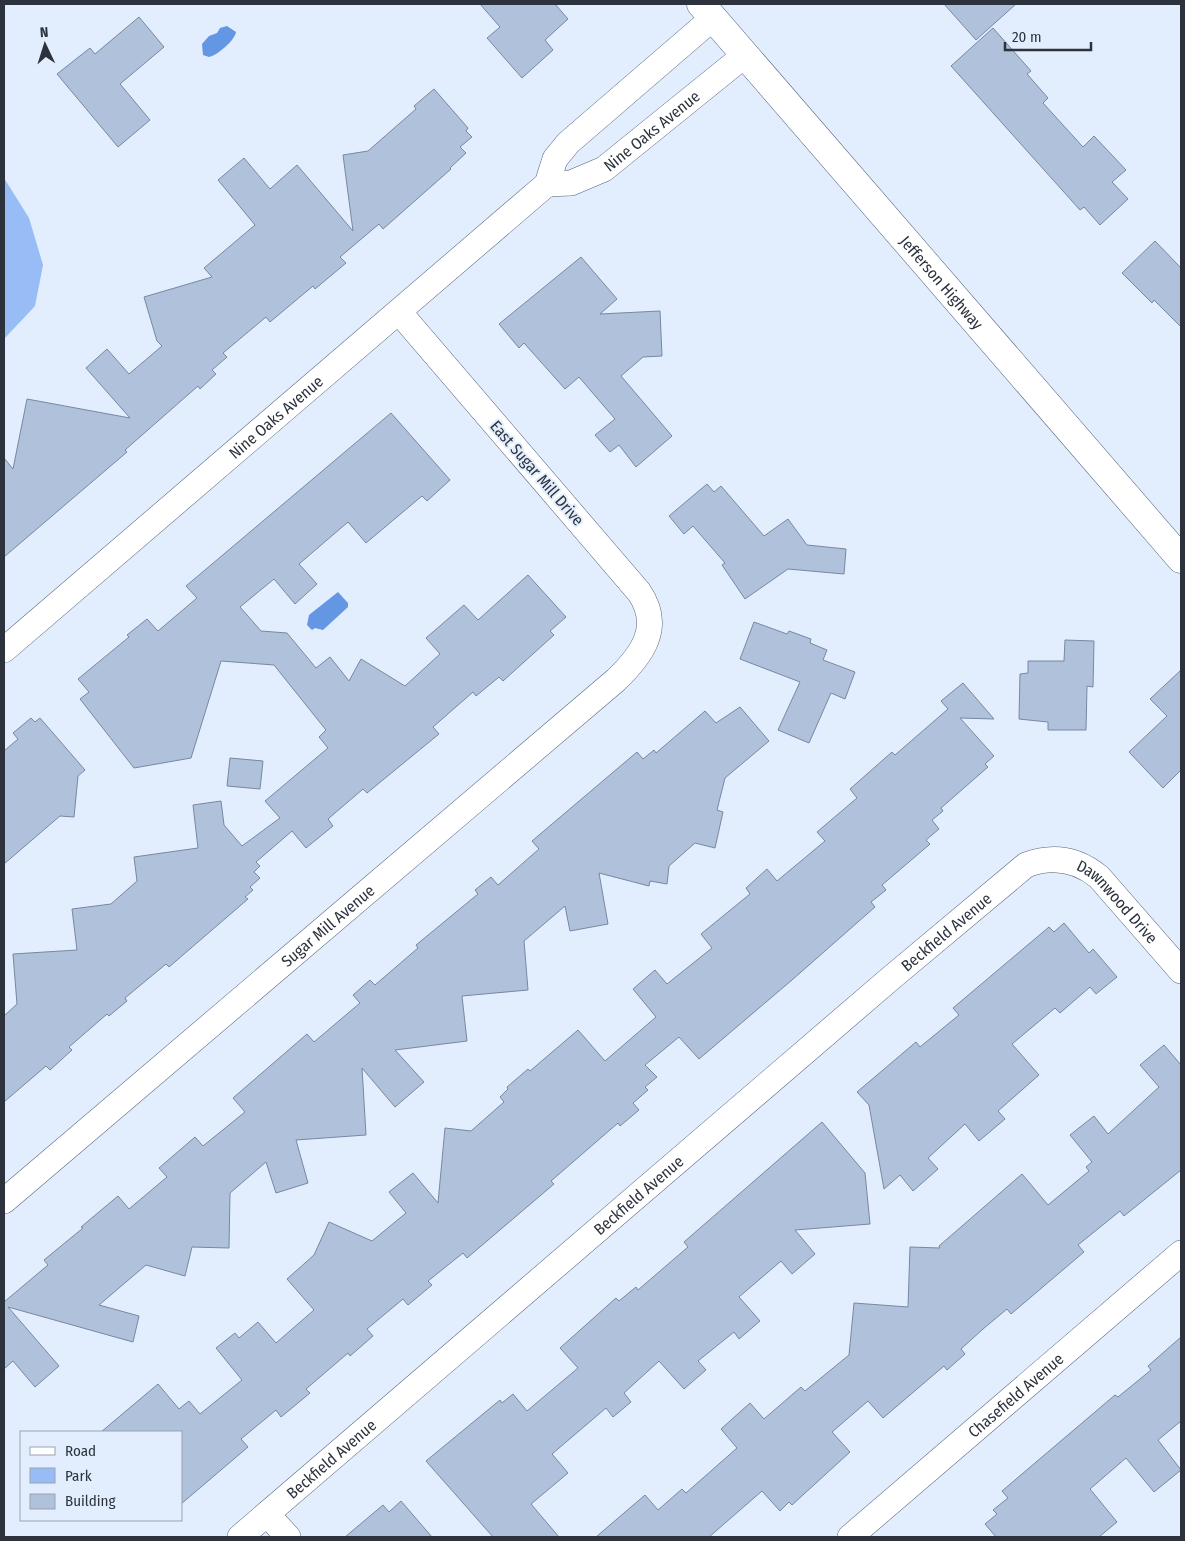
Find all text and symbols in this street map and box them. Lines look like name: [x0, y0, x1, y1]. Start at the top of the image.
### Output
north arrow: [20, 20, 70, 70]
scale bar: [1005, 20, 1091, 52]
text: N: [39, 24, 49, 41]
text: 20 m: [1012, 28, 1042, 46]
street label: Nine Oaks Avenue: [600, 86, 703, 175]
street label: Jefferson Highway: [896, 232, 988, 334]
street label: Nine Oaks Avenue: [225, 371, 327, 462]
street label: East Sugar Mill Drive: [486, 417, 588, 530]
street label: Dawnwood Drive: [1074, 856, 1162, 947]
street label: Sugar Mill Avenue: [277, 880, 378, 971]
street label: Beckfield Avenue: [897, 889, 995, 975]
street label: Beckfield Avenue: [590, 1151, 687, 1239]
street label: Chasefield Avenue: [964, 1349, 1067, 1441]
street label: Beckfield Avenue: [282, 1415, 380, 1502]
legend: [20, 1431, 182, 1521]
text: Road: [65, 1442, 96, 1460]
text: Park: [65, 1467, 92, 1485]
text: Building: [65, 1492, 116, 1510]

